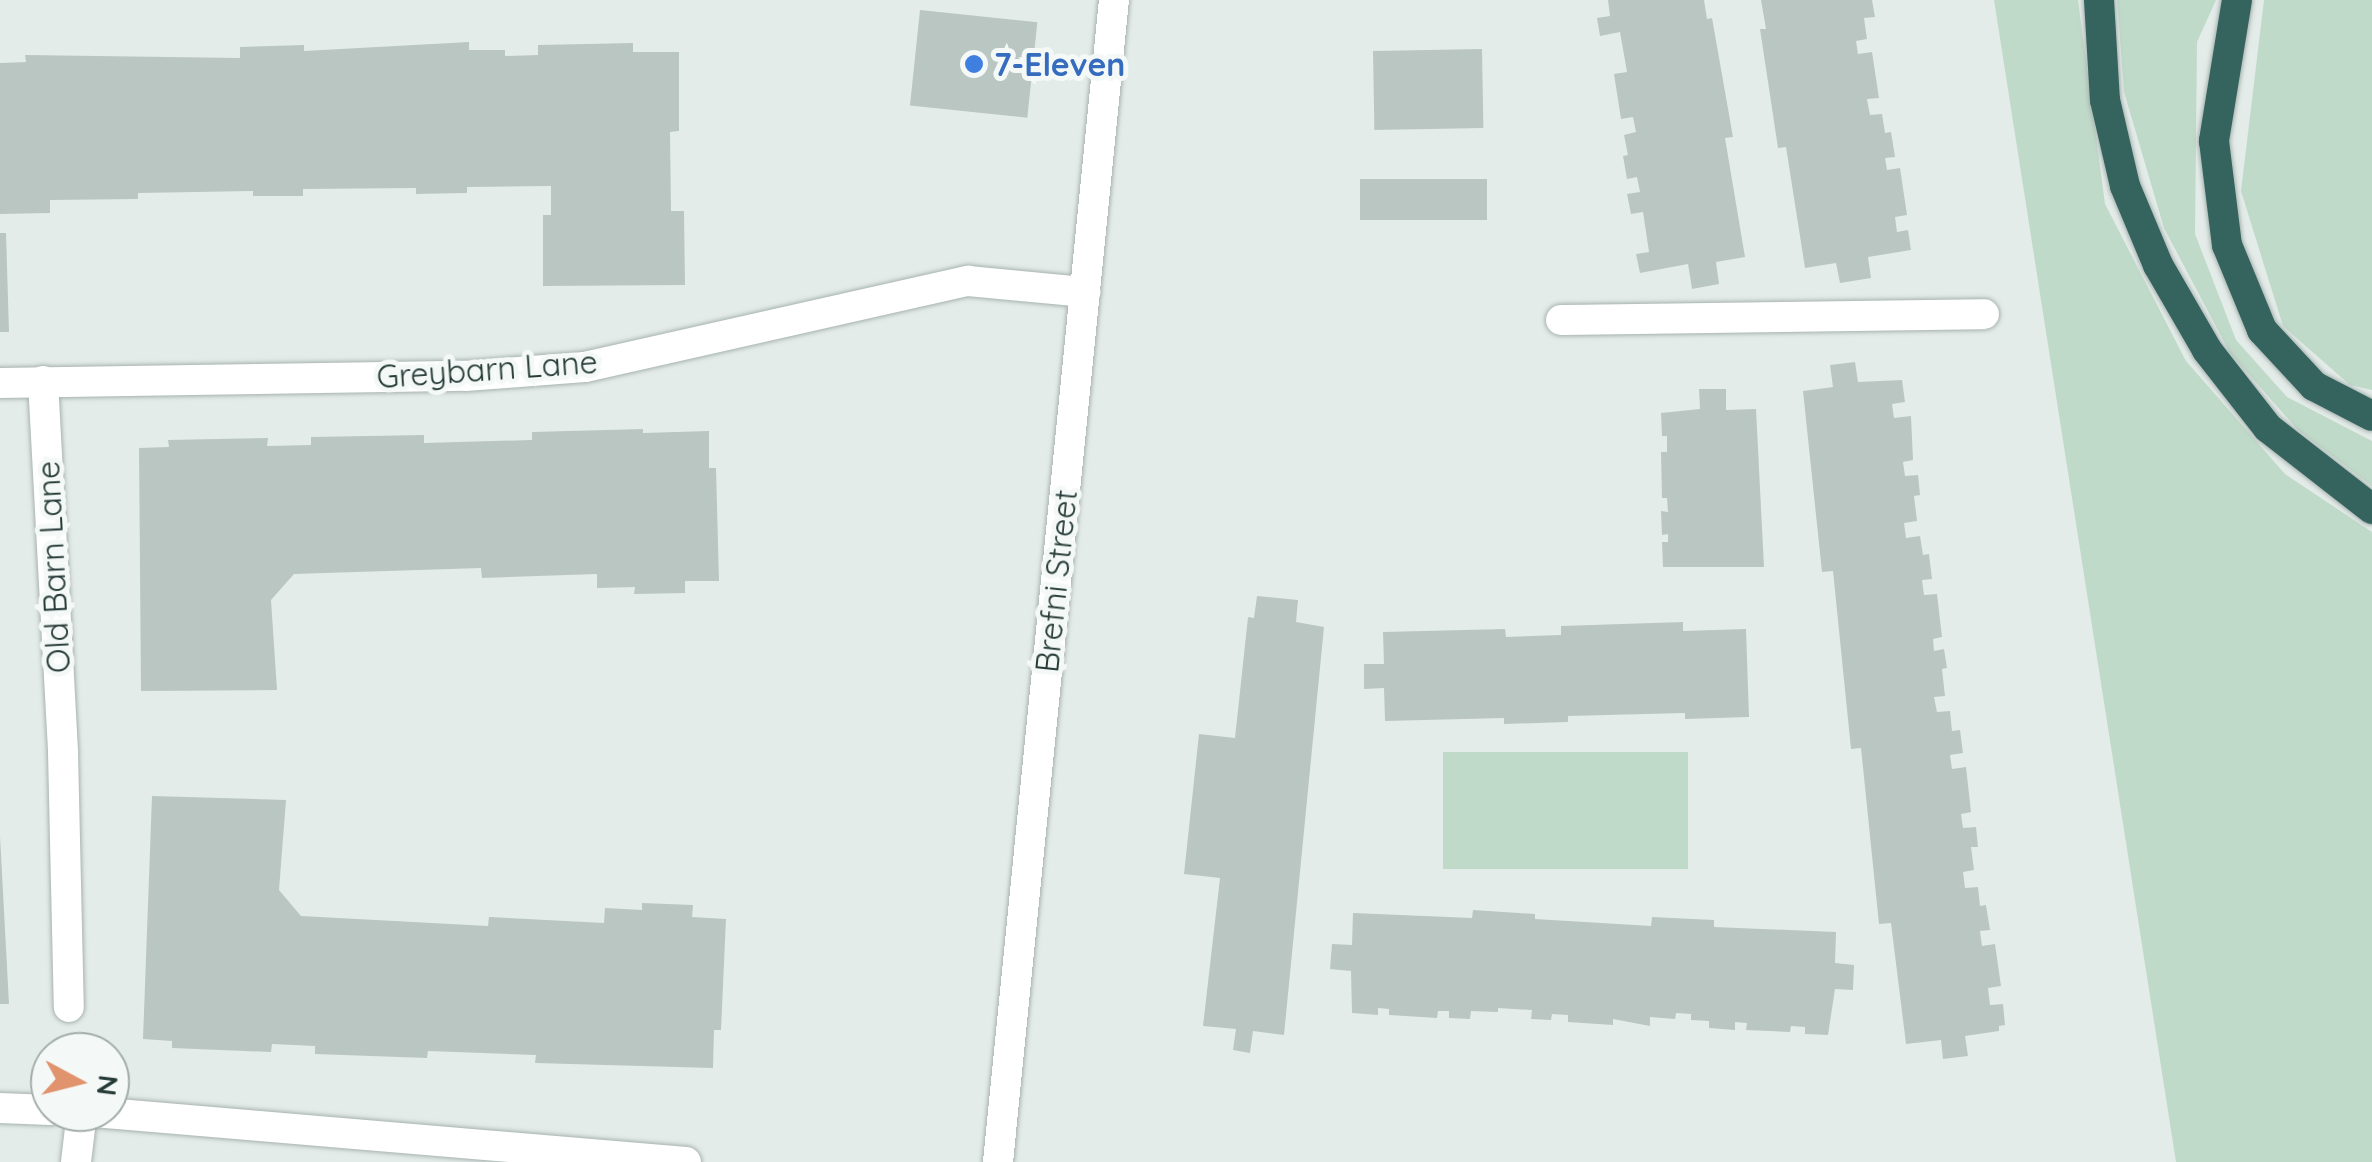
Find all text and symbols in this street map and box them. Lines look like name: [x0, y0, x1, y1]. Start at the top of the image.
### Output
place label: 7-Eleven: [994, 45, 1125, 83]
marker: 7-Eleven: [963, 53, 985, 75]
street label: Greybarn Lane: [375, 342, 599, 396]
street label: Old Barn Lane: [28, 460, 78, 674]
street label: Brefni Street: [1027, 488, 1085, 674]
north arrow: [30, 1032, 130, 1132]
text: N: [90, 1073, 127, 1098]

